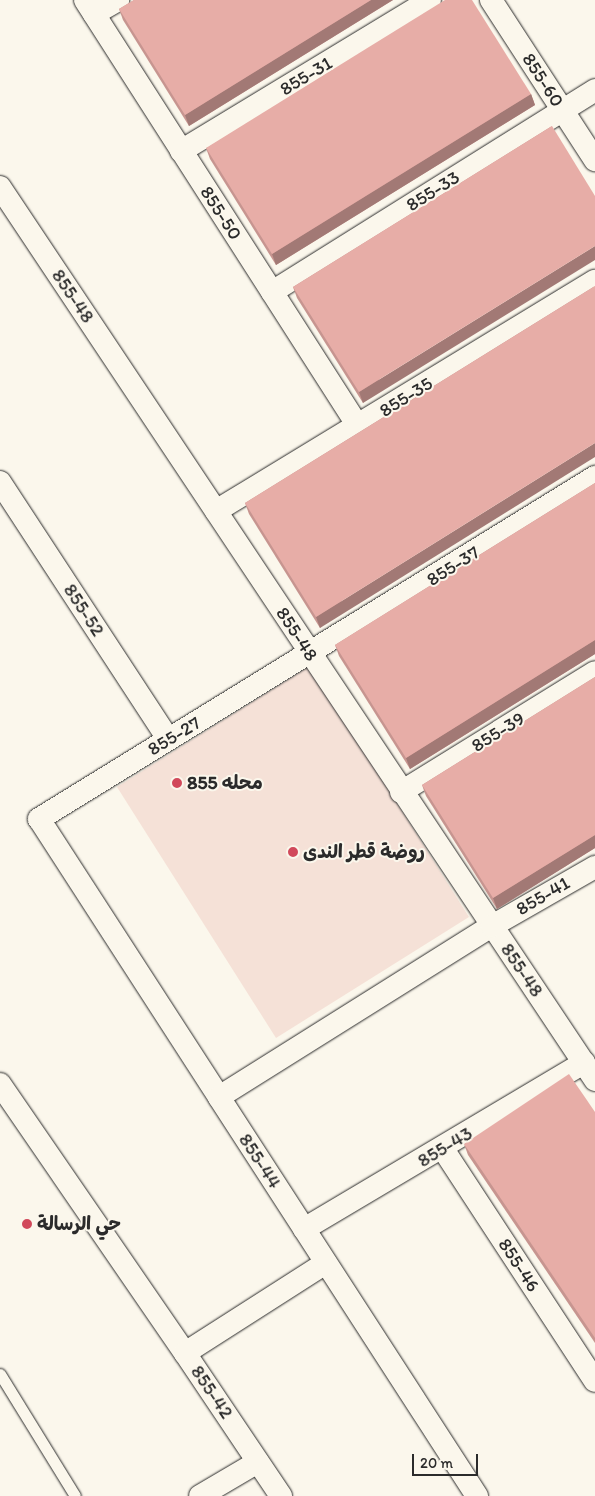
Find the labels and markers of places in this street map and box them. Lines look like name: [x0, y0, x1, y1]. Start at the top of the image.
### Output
place label: محله 855: [187, 772, 263, 794]
marker: محله 855: [171, 777, 183, 789]
place label: روضة قطر الندى: [303, 841, 425, 863]
marker: روضة قطر الندى: [287, 846, 299, 858]
place label: حي الرسالة: [37, 1213, 121, 1235]
marker: حي الرسالة: [21, 1218, 33, 1230]

